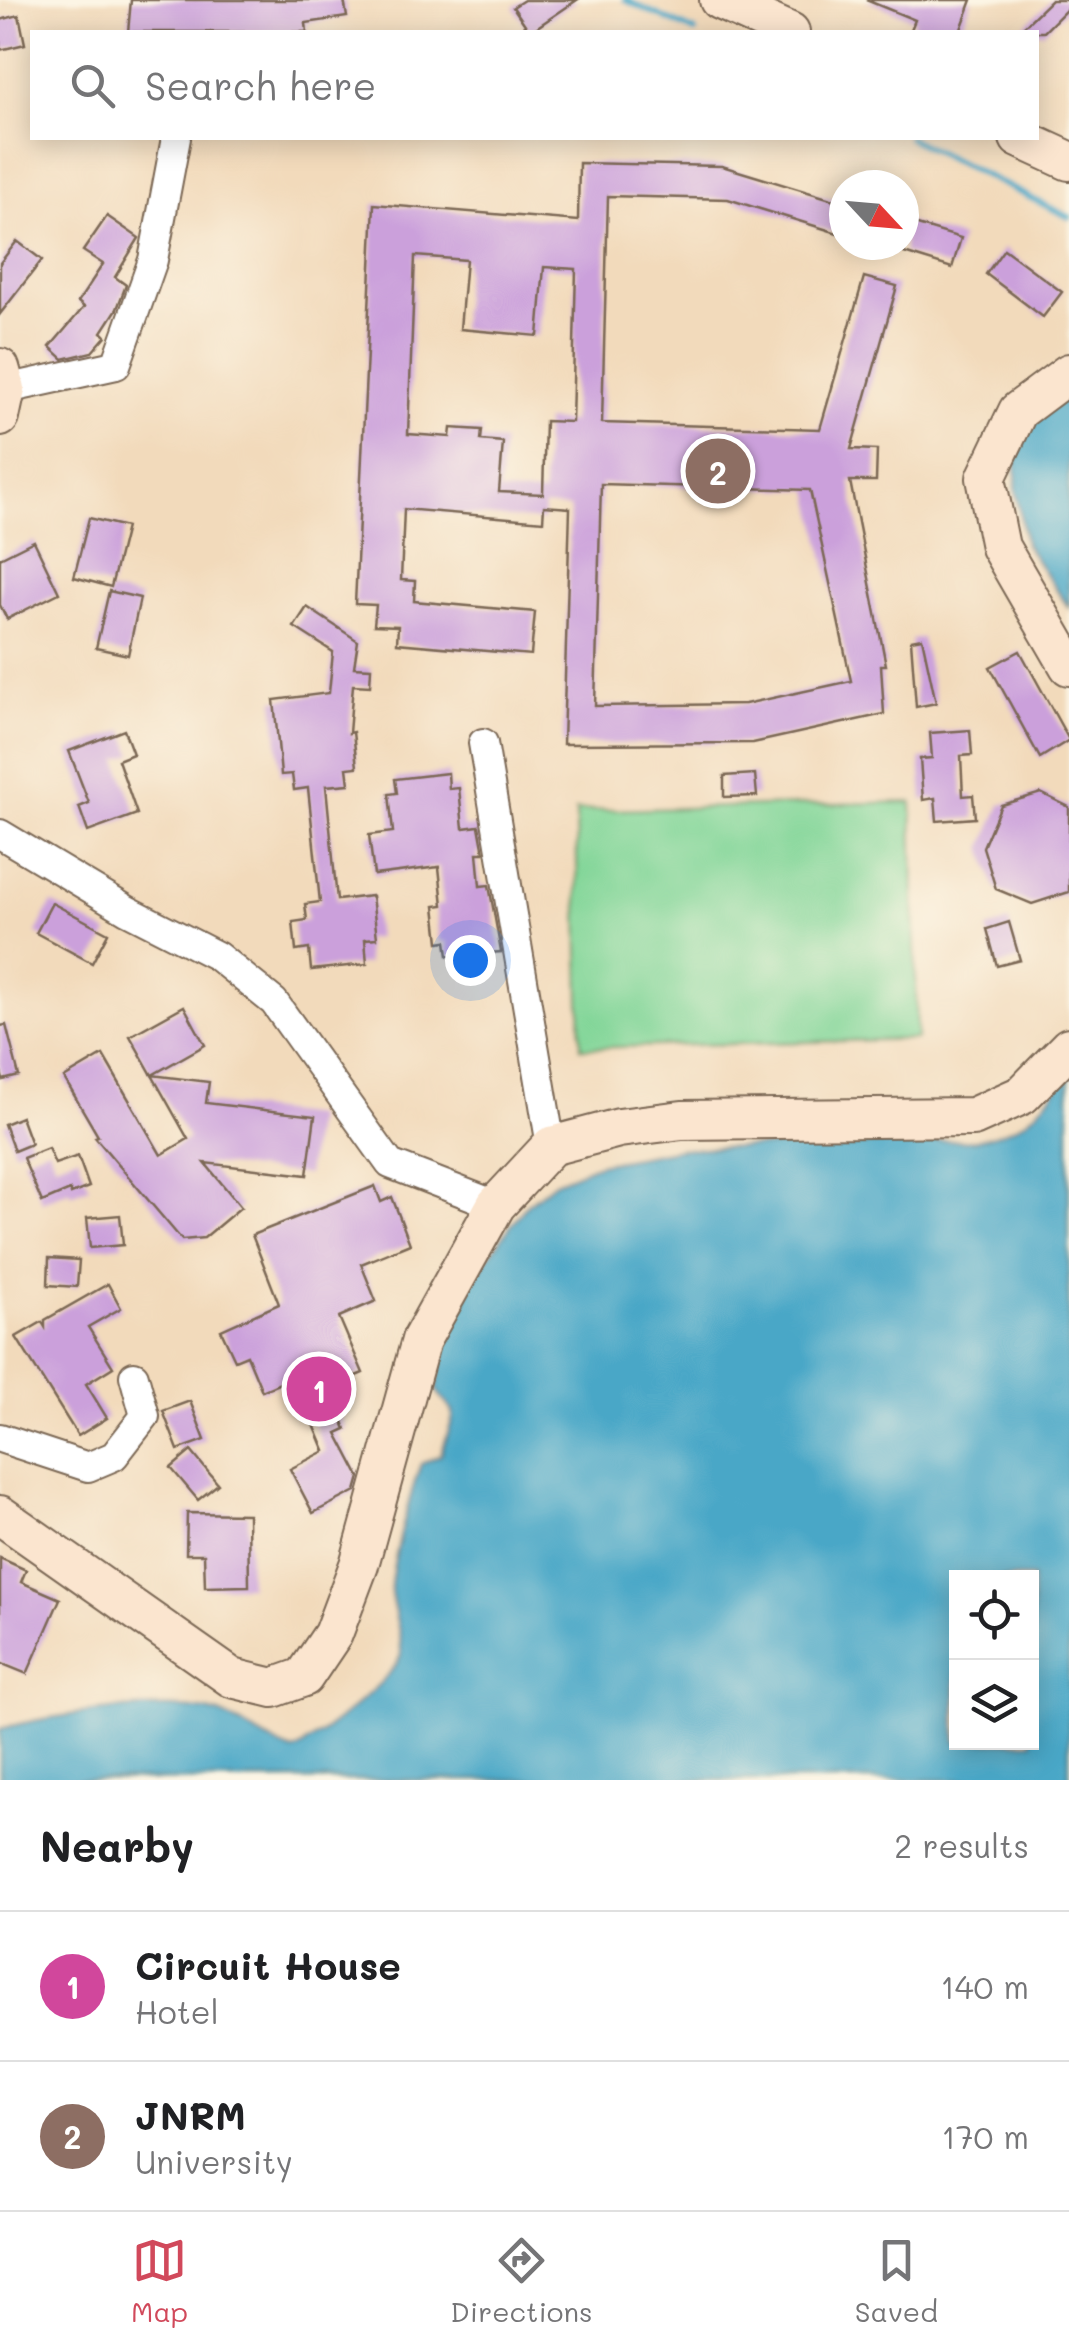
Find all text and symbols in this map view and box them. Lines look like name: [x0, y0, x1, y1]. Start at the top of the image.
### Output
search box: [30, 30, 1039, 140]
icon: search: [65, 58, 120, 113]
text: Search here: [145, 60, 376, 110]
north arrow: [829, 170, 919, 260]
pin: 2: [686, 434, 750, 508]
your location: [445, 935, 496, 986]
pin: 1: [286, 1352, 352, 1426]
map controls: [949, 1570, 1039, 1750]
button: locate: [949, 1570, 1039, 1660]
button: layers: [949, 1660, 1039, 1750]
text: Nearby: [40, 1818, 194, 1873]
text: 2 results: [894, 1824, 1029, 1866]
text: Circuit House: [135, 1940, 401, 1990]
text: 1: [65, 1965, 80, 2007]
text: 140 m: [940, 1965, 1029, 2007]
text: Hotel: [135, 1990, 219, 2032]
text: JNRM: [135, 2090, 246, 2140]
text: 2: [64, 2115, 81, 2157]
text: 170 m: [941, 2115, 1029, 2157]
text: University: [135, 2140, 293, 2182]
tab: Map: [131, 2233, 188, 2329]
tab: Directions: [450, 2233, 593, 2329]
tab: Saved: [855, 2233, 938, 2329]

